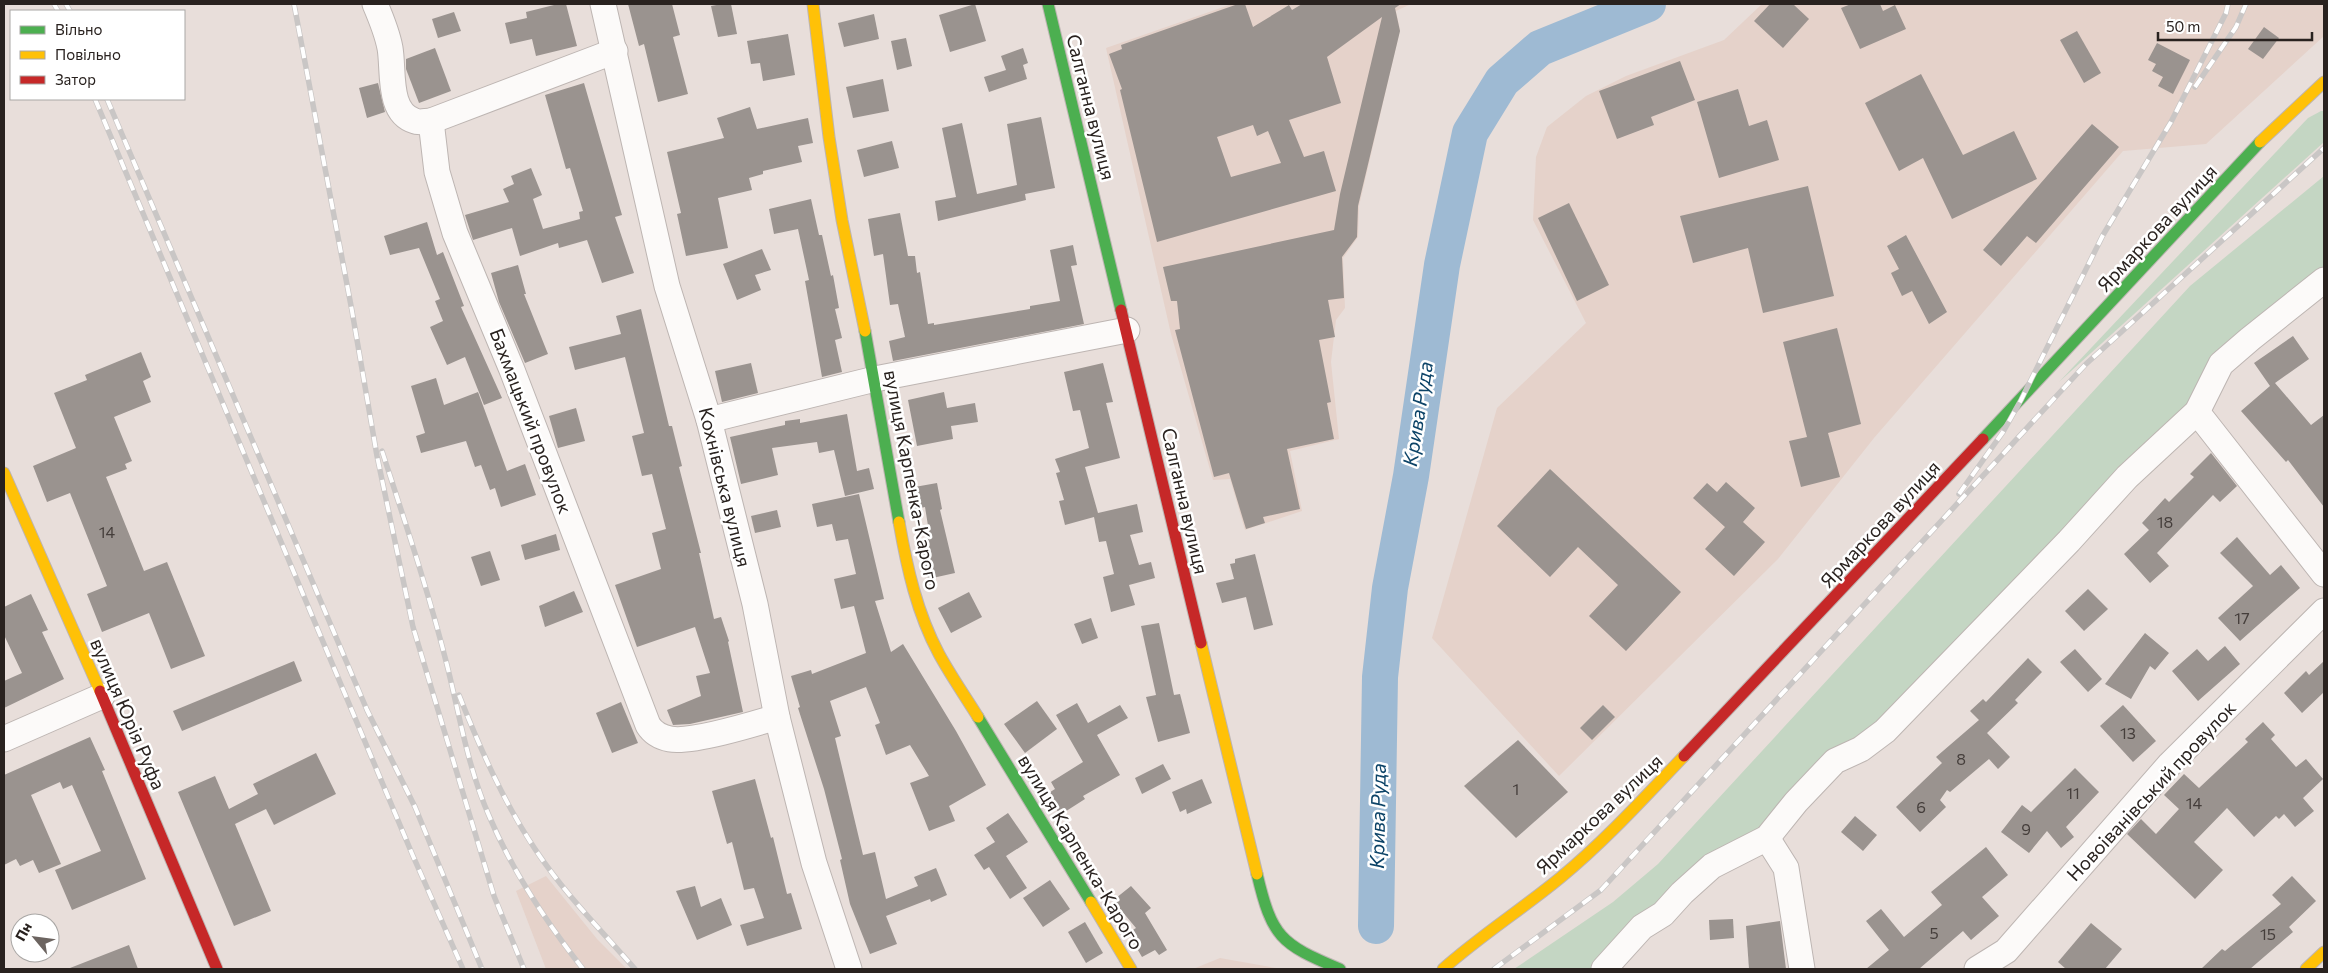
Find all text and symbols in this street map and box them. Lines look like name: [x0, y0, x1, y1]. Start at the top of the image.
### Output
legend: [10, 10, 185, 100]
scale bar: [2158, 10, 2312, 42]
text: 50 m: [2166, 17, 2200, 35]
text: Вільно: [55, 20, 102, 38]
street label: Салганна вулиця: [1062, 32, 1121, 182]
text: Повільно: [55, 45, 121, 63]
text: Затор: [55, 70, 96, 88]
street label: Ярмаркова вулиця: [2092, 159, 2221, 296]
street label: Бахмацький провулок: [485, 325, 577, 517]
water label: Крива Руда: [1397, 360, 1437, 468]
street label: вулиця Карпенка-Карого: [880, 368, 945, 592]
street label: Кохнівська вулиця: [695, 405, 756, 569]
street label: Салганна вулиця: [1157, 426, 1213, 576]
street label: Ярмаркова вулиця: [1815, 455, 1944, 592]
house number: 18: [2157, 512, 2173, 531]
house number: 14: [99, 522, 116, 541]
house number: 17: [2234, 608, 2250, 627]
street label: вулиця Юрія Руфа: [86, 635, 171, 793]
street label: Новоіванівський провулок: [2061, 696, 2240, 885]
house number: 13: [2120, 723, 2136, 742]
street label: Ярмаркова вулиця: [1530, 749, 1667, 878]
house number: 8: [1956, 749, 1966, 768]
street label: вулиця Карпенка-Карого: [1014, 750, 1149, 954]
water label: Крива Руда: [1364, 763, 1390, 869]
house number: 1: [1513, 779, 1519, 798]
house number: 11: [2066, 783, 2080, 802]
house number: 14: [2186, 793, 2203, 812]
house number: 6: [1916, 797, 1926, 816]
house number: 9: [2021, 819, 2031, 838]
north arrow: [10, 913, 60, 963]
text: Пн: [11, 919, 35, 944]
house number: 5: [1929, 923, 1939, 942]
house number: 15: [2260, 924, 2276, 943]

